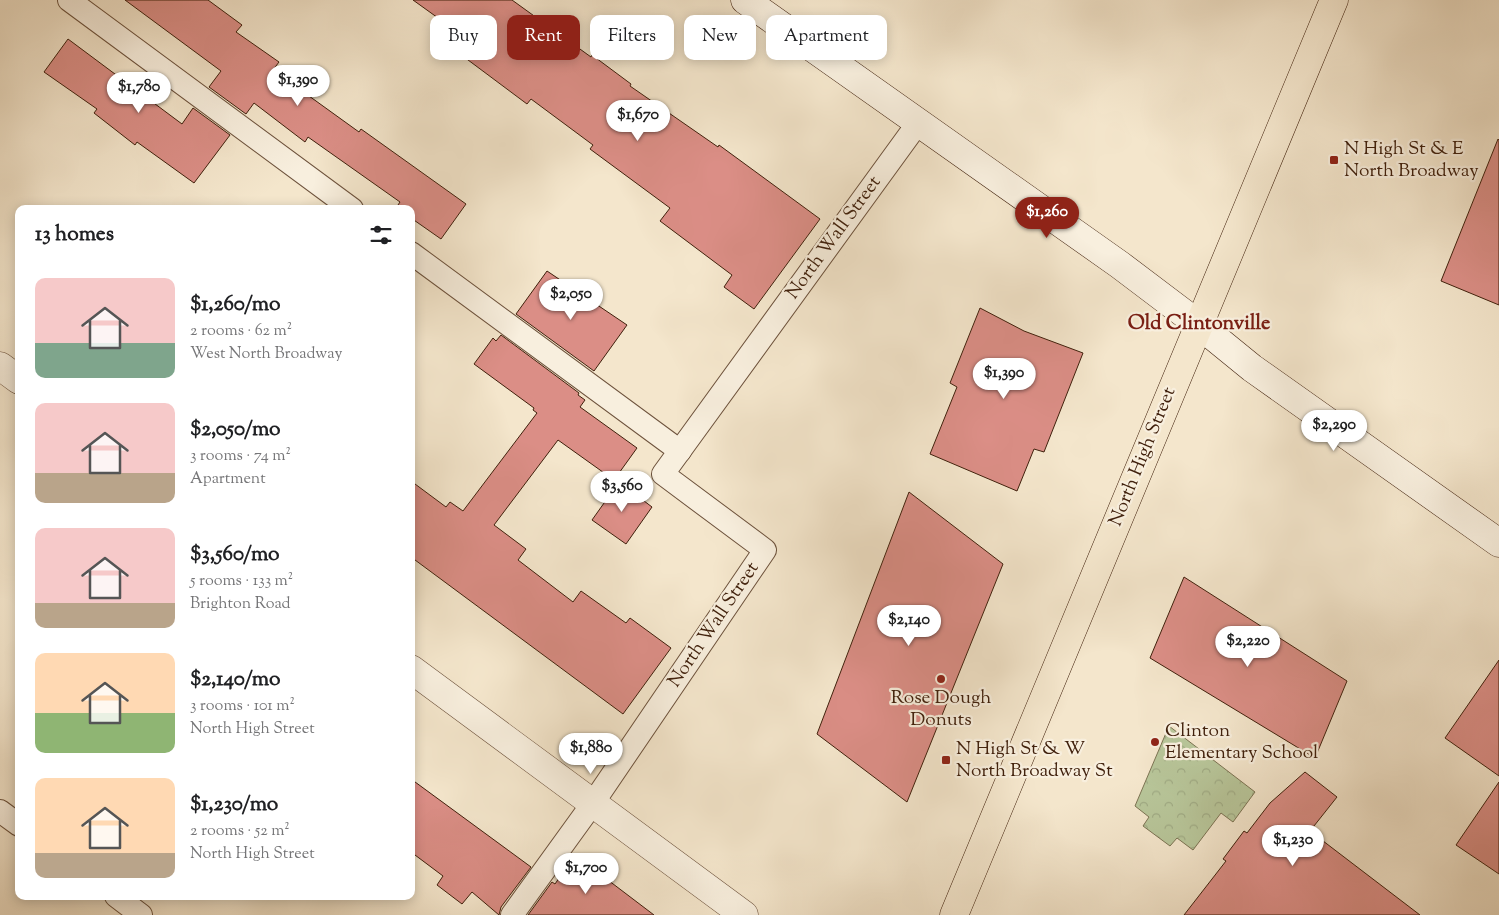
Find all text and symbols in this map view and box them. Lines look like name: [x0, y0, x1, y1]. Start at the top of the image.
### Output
chip: Buy: [430, 15, 497, 60]
chip: Rent: [507, 15, 580, 60]
chip: Filters: [590, 15, 674, 60]
chip: New: [684, 15, 756, 60]
chip: Apartment: [766, 15, 887, 60]
pin: $1,390: [257, 64, 339, 107]
text: $1,390: [278, 69, 318, 92]
pin: $1,780: [98, 72, 180, 114]
text: $1,780: [118, 76, 160, 99]
pin: $1,670: [597, 100, 679, 142]
text: $1,670: [617, 104, 659, 127]
place label: N High St & E North Broadway: [1344, 136, 1479, 185]
marker: N High St & E North Broadway: [1328, 154, 1340, 166]
street label: North Wall Street: [780, 170, 888, 305]
pin: $1,260: [1006, 196, 1088, 239]
text: $1,260: [1026, 201, 1068, 224]
text: 13 homes: [35, 220, 114, 250]
icon: filters: [367, 221, 395, 249]
pin: $2,050: [530, 278, 612, 321]
text: $2,050: [550, 283, 592, 306]
text: $1,260/mo: [190, 290, 280, 320]
icon: home: [75, 298, 135, 358]
district label: Old Clintonville: [1128, 310, 1270, 339]
text: 2 rooms · 62 m²: [190, 320, 292, 343]
text: West North Broadway: [190, 343, 342, 366]
pin: $1,390: [963, 358, 1045, 400]
text: $1,390: [984, 362, 1024, 385]
street label: North High Street: [1103, 383, 1183, 531]
pin: $2,290: [1293, 410, 1375, 452]
text: $2,290: [1312, 414, 1356, 437]
text: $2,050/mo: [190, 415, 281, 445]
icon: home: [75, 423, 135, 483]
text: 3 rooms · 74 m²: [190, 445, 291, 468]
text: Apartment: [190, 468, 266, 491]
pin: $3,560: [581, 470, 663, 513]
text: $3,560: [601, 475, 643, 498]
text: $3,560/mo: [190, 540, 280, 570]
icon: home: [75, 548, 135, 608]
street label: North Wall Street: [662, 556, 766, 693]
text: 5 rooms · 133 m²: [190, 570, 293, 593]
text: Brighton Road: [190, 593, 291, 616]
pin: $2,140: [868, 604, 950, 647]
text: $2,140: [888, 609, 930, 632]
pin: $2,220: [1207, 626, 1289, 668]
text: $2,220: [1226, 630, 1270, 653]
text: $2,140/mo: [190, 665, 280, 695]
icon: home: [75, 673, 135, 733]
marker: Rose Dough Donuts: [935, 673, 947, 685]
place label: Rose Dough Donuts: [891, 685, 991, 734]
text: 3 rooms · 101 m²: [190, 695, 295, 718]
text: North High Street: [190, 718, 315, 741]
place label: Clinton Elementary School: [1165, 718, 1318, 767]
pin: $1,880: [550, 732, 632, 775]
place label: N High St & W North Broadway St: [956, 736, 1113, 785]
marker: Clinton Elementary School: [1149, 736, 1161, 748]
text: $1,880: [570, 737, 612, 760]
marker: N High St & W North Broadway St: [940, 754, 952, 766]
text: $1,230/mo: [190, 790, 278, 820]
icon: home: [75, 798, 135, 858]
text: 2 rooms · 52 m²: [190, 820, 290, 843]
pin: $1,230: [1252, 824, 1334, 867]
text: $1,230: [1273, 829, 1313, 852]
text: North High Street: [190, 843, 315, 866]
pin: $1,700: [545, 852, 627, 895]
text: $1,700: [565, 857, 607, 880]

